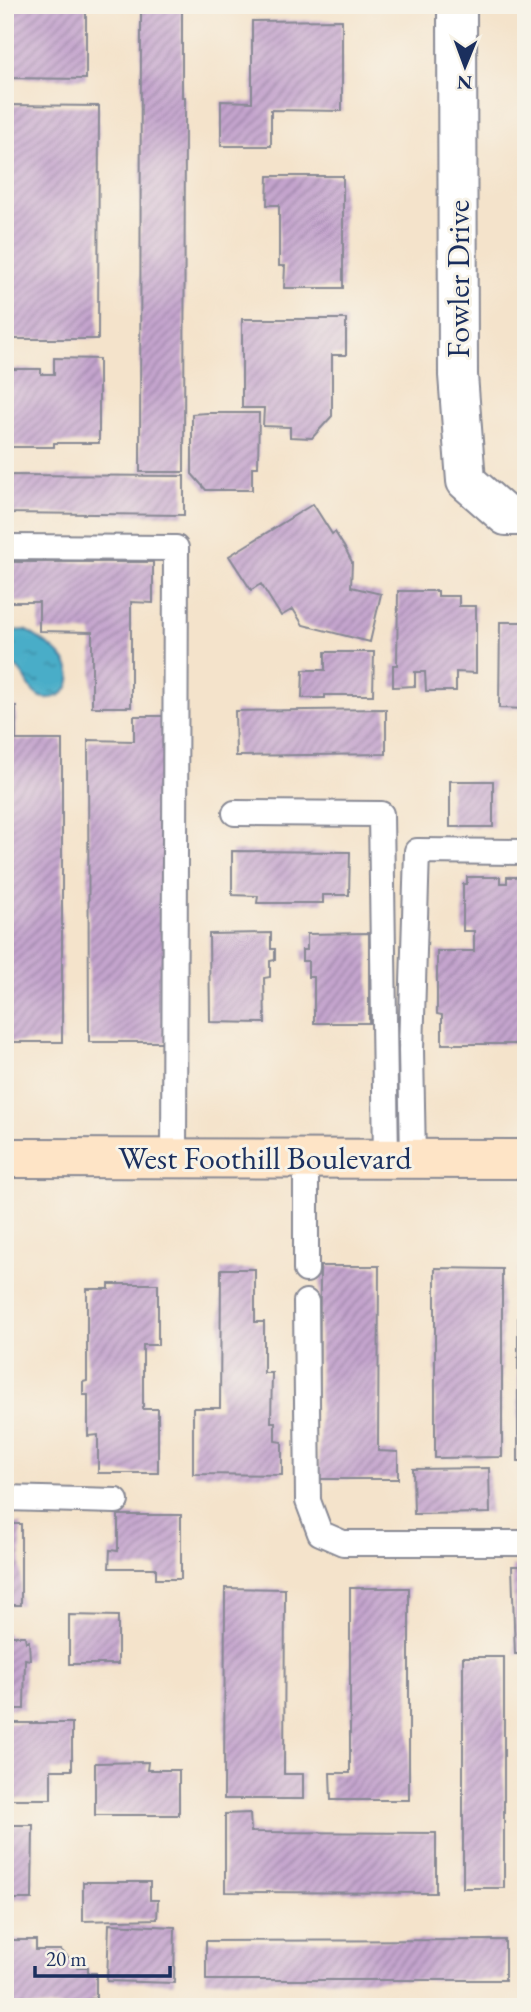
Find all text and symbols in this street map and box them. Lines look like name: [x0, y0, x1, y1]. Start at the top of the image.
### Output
north arrow: [430, 32, 500, 102]
text: N: [456, 70, 473, 95]
street label: Fowler Drive: [437, 200, 479, 358]
street label: West Foothill Boulevard: [118, 1137, 413, 1179]
scale bar: [35, 1935, 170, 1979]
text: 20 m: [46, 1945, 87, 1972]

